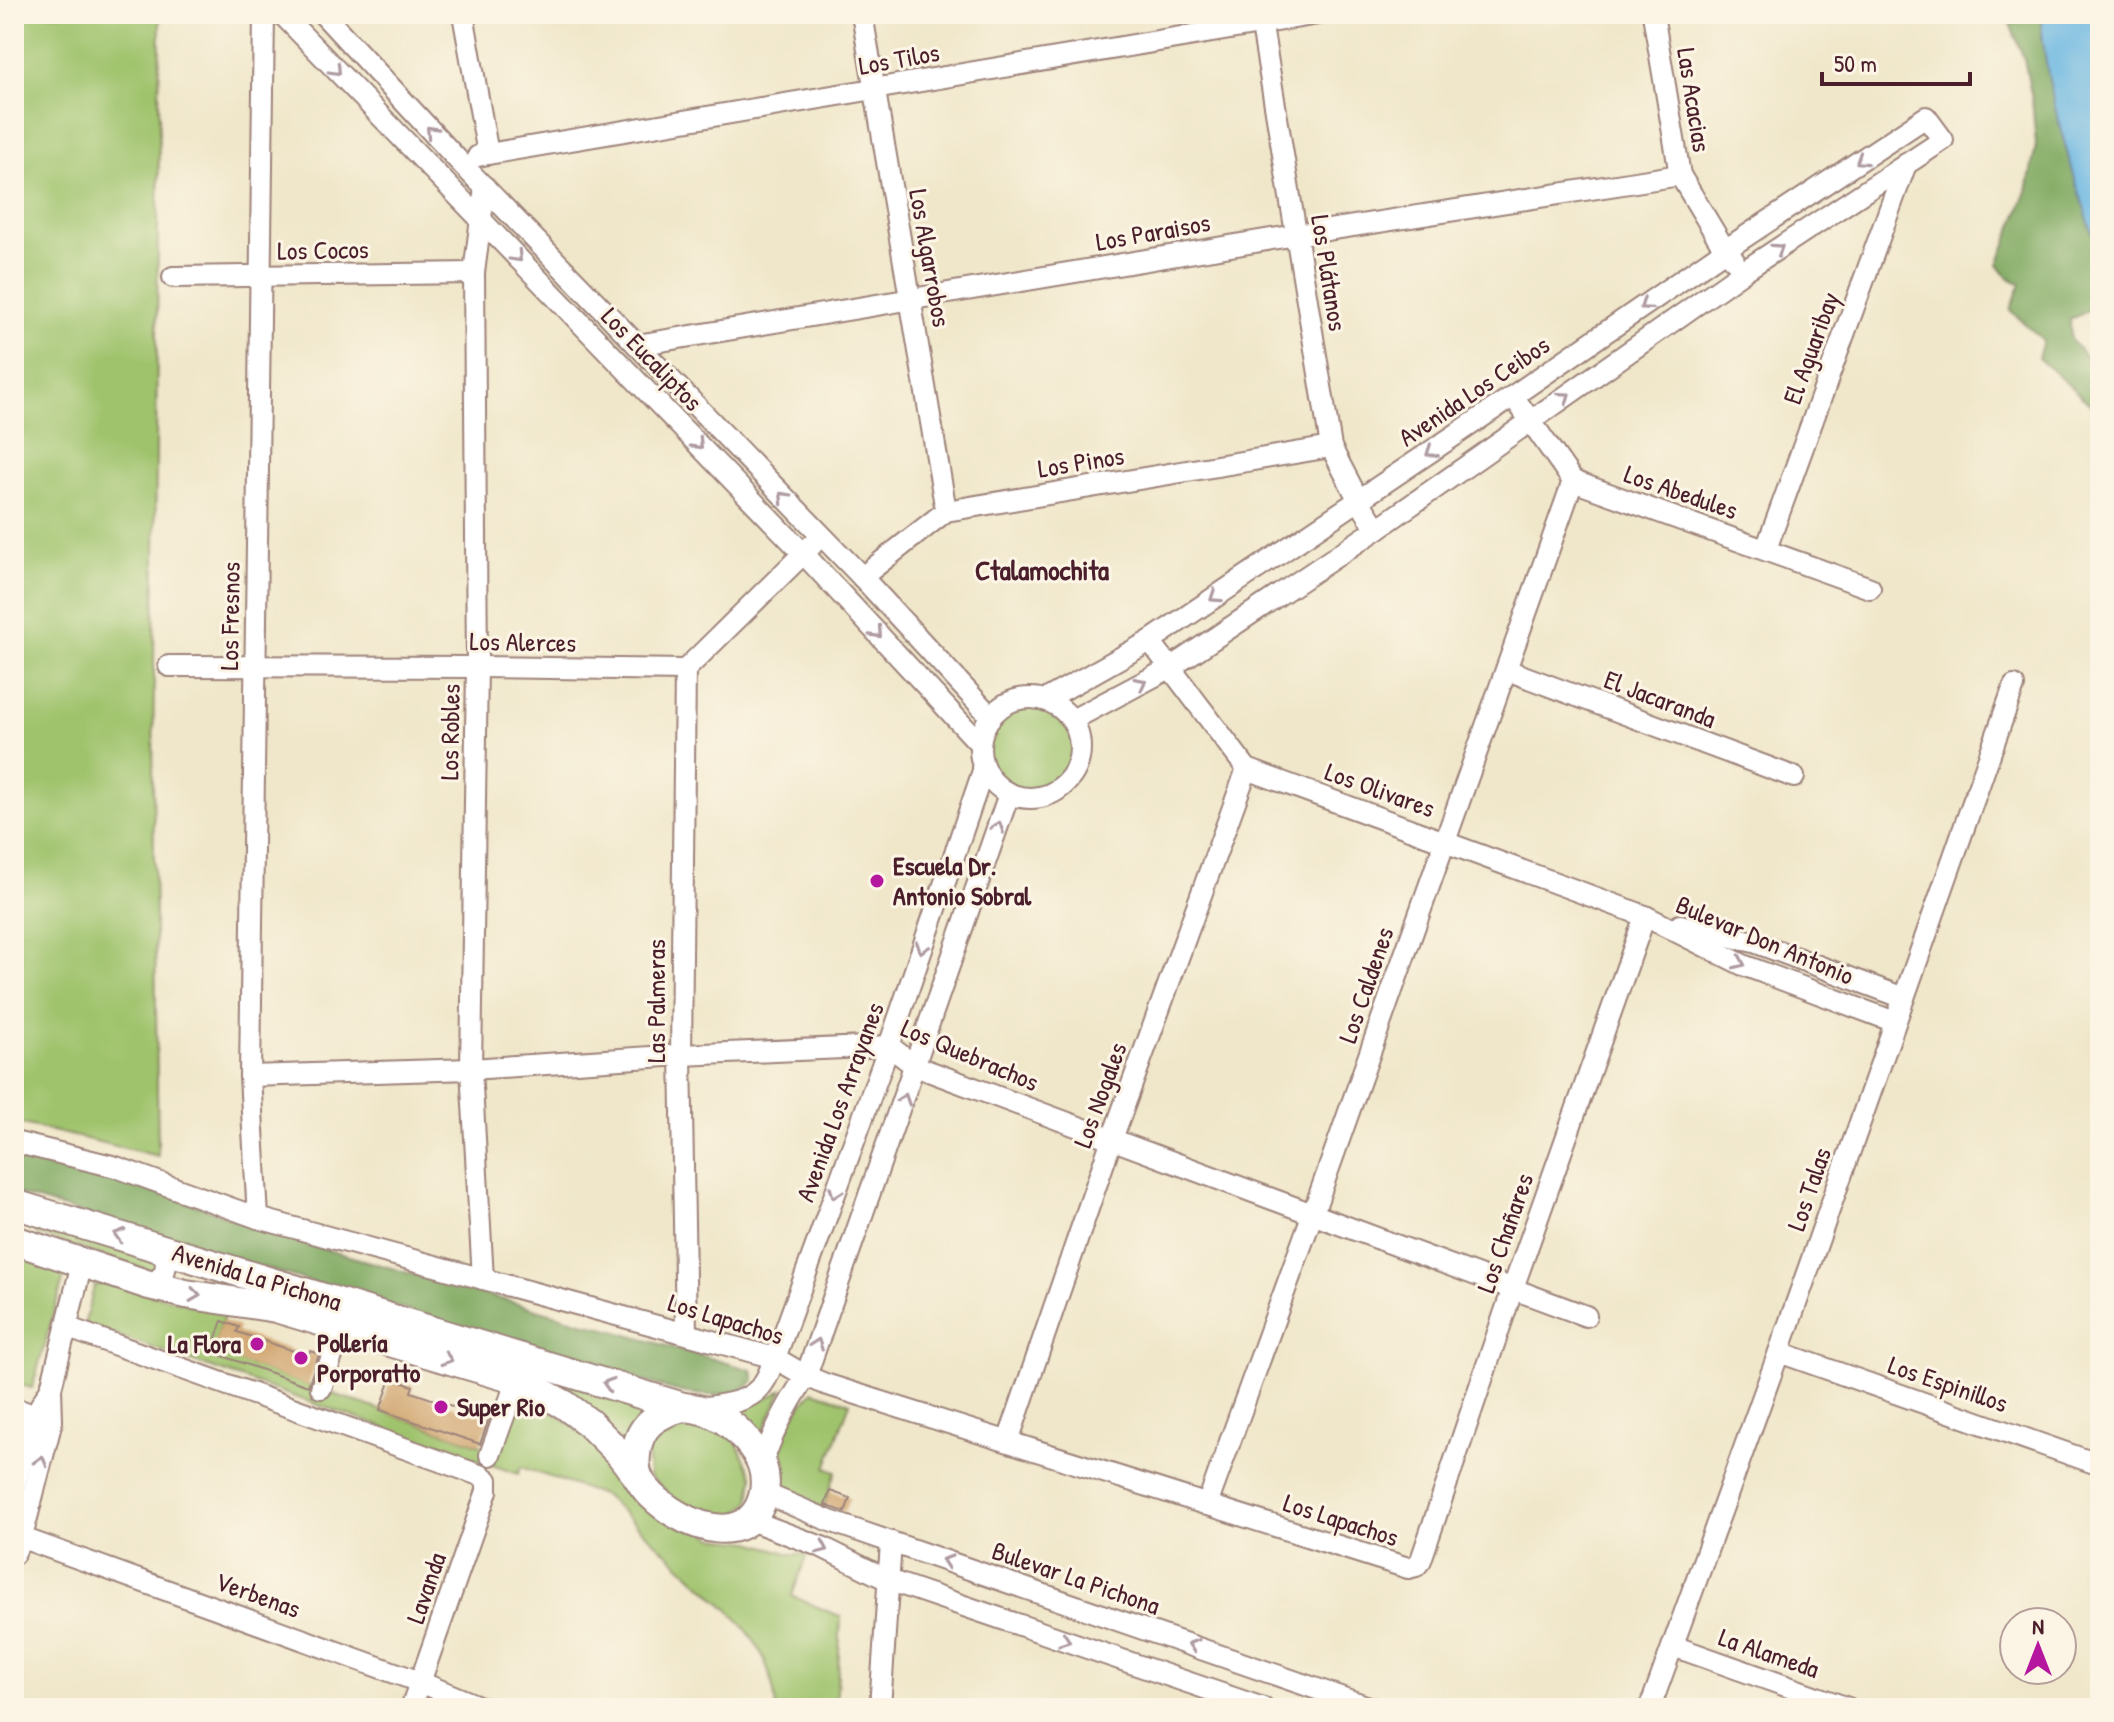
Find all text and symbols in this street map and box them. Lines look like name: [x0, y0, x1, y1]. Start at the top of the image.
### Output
street label: Los Tilos: [856, 34, 942, 83]
scale bar: [1822, 36, 1970, 86]
street label: Las Acacias: [1669, 45, 1720, 154]
text: 50 m: [1834, 47, 1877, 79]
one-way arrow: [327, 61, 342, 75]
one-way arrow: [426, 126, 440, 141]
one-way arrow: [1855, 151, 1870, 166]
street label: Los Algarrobos: [901, 186, 960, 330]
street label: Los Paraisos: [1093, 204, 1213, 259]
street label: Los Plátanos: [1303, 212, 1356, 334]
street label: Los Cocos: [277, 231, 369, 268]
one-way arrow: [1769, 243, 1784, 258]
one-way arrow: [508, 248, 522, 262]
street label: El Aguaribay: [1774, 287, 1847, 409]
one-way arrow: [1640, 295, 1654, 310]
street label: Los Eucaliptos: [594, 299, 711, 418]
street label: Avenida Los Ceibos: [1391, 327, 1556, 454]
one-way arrow: [1556, 392, 1570, 407]
one-way arrow: [689, 435, 703, 449]
street label: Los Pinos: [1035, 437, 1126, 486]
one-way arrow: [1425, 442, 1439, 457]
street label: Los Abedules: [1620, 456, 1743, 527]
one-way arrow: [779, 492, 793, 506]
district label: Ctalamochita: [975, 551, 1109, 589]
street label: Los Fresnos: [211, 561, 248, 671]
one-way arrow: [1209, 587, 1224, 602]
street label: Los Alerces: [469, 623, 577, 660]
one-way arrow: [867, 623, 881, 638]
street label: El Jacaranda: [1599, 661, 1721, 736]
one-way arrow: [1132, 678, 1147, 693]
street label: Los Robles: [431, 683, 468, 781]
street label: Los Olivares: [1320, 754, 1440, 826]
one-way arrow: [988, 820, 1004, 834]
place label: Escuela Dr. Antonio Sobral: [893, 848, 1032, 913]
marker: Escuela Dr. Antonio Sobral: [868, 872, 886, 890]
street label: Bulevar Don Antonio: [1671, 886, 1859, 993]
street label: Los Caldenes: [1329, 922, 1402, 1047]
street label: Las Palmeras: [638, 939, 673, 1063]
one-way arrow: [916, 940, 932, 954]
one-way arrow: [1732, 953, 1747, 969]
street label: Avenida Los Arrayanes: [787, 997, 892, 1206]
street label: Los Quebrachos: [896, 1010, 1044, 1099]
street label: Los Nogales: [1064, 1037, 1135, 1152]
one-way arrow: [894, 1093, 910, 1107]
street label: Los Talas: [1778, 1143, 1839, 1235]
street label: Los Chañares: [1468, 1169, 1541, 1297]
one-way arrow: [828, 1185, 845, 1199]
one-way arrow: [112, 1228, 126, 1244]
street label: Avenida La Pichona: [168, 1234, 346, 1319]
street label: Los Lapachos: [664, 1284, 788, 1353]
one-way arrow: [189, 1287, 202, 1304]
place label: Pollería Porporatto: [317, 1325, 421, 1391]
place label: La Flora: [168, 1326, 242, 1361]
marker: La Flora: [248, 1335, 266, 1353]
one-way arrow: [808, 1338, 824, 1352]
street label: Los Espinillos: [1884, 1347, 2012, 1420]
marker: Pollería Porporatto: [292, 1349, 310, 1367]
one-way arrow: [440, 1350, 453, 1366]
one-way arrow: [602, 1377, 616, 1393]
place label: Super Rio: [457, 1389, 545, 1425]
marker: Super Rio: [432, 1398, 450, 1416]
one-way arrow: [32, 1455, 49, 1469]
street label: Los Lapachos: [1279, 1485, 1403, 1555]
street label: Bulevar La Pichona: [988, 1532, 1165, 1623]
one-way arrow: [815, 1539, 829, 1555]
street label: Lavanda: [397, 1548, 454, 1628]
one-way arrow: [940, 1555, 954, 1571]
street label: Verbenas: [211, 1563, 305, 1626]
north arrow: [1998, 1606, 2078, 1686]
text: N: [2032, 1611, 2044, 1641]
street label: La Alameda: [1714, 1619, 1824, 1686]
one-way arrow: [1058, 1631, 1072, 1647]
one-way arrow: [1186, 1639, 1200, 1655]

